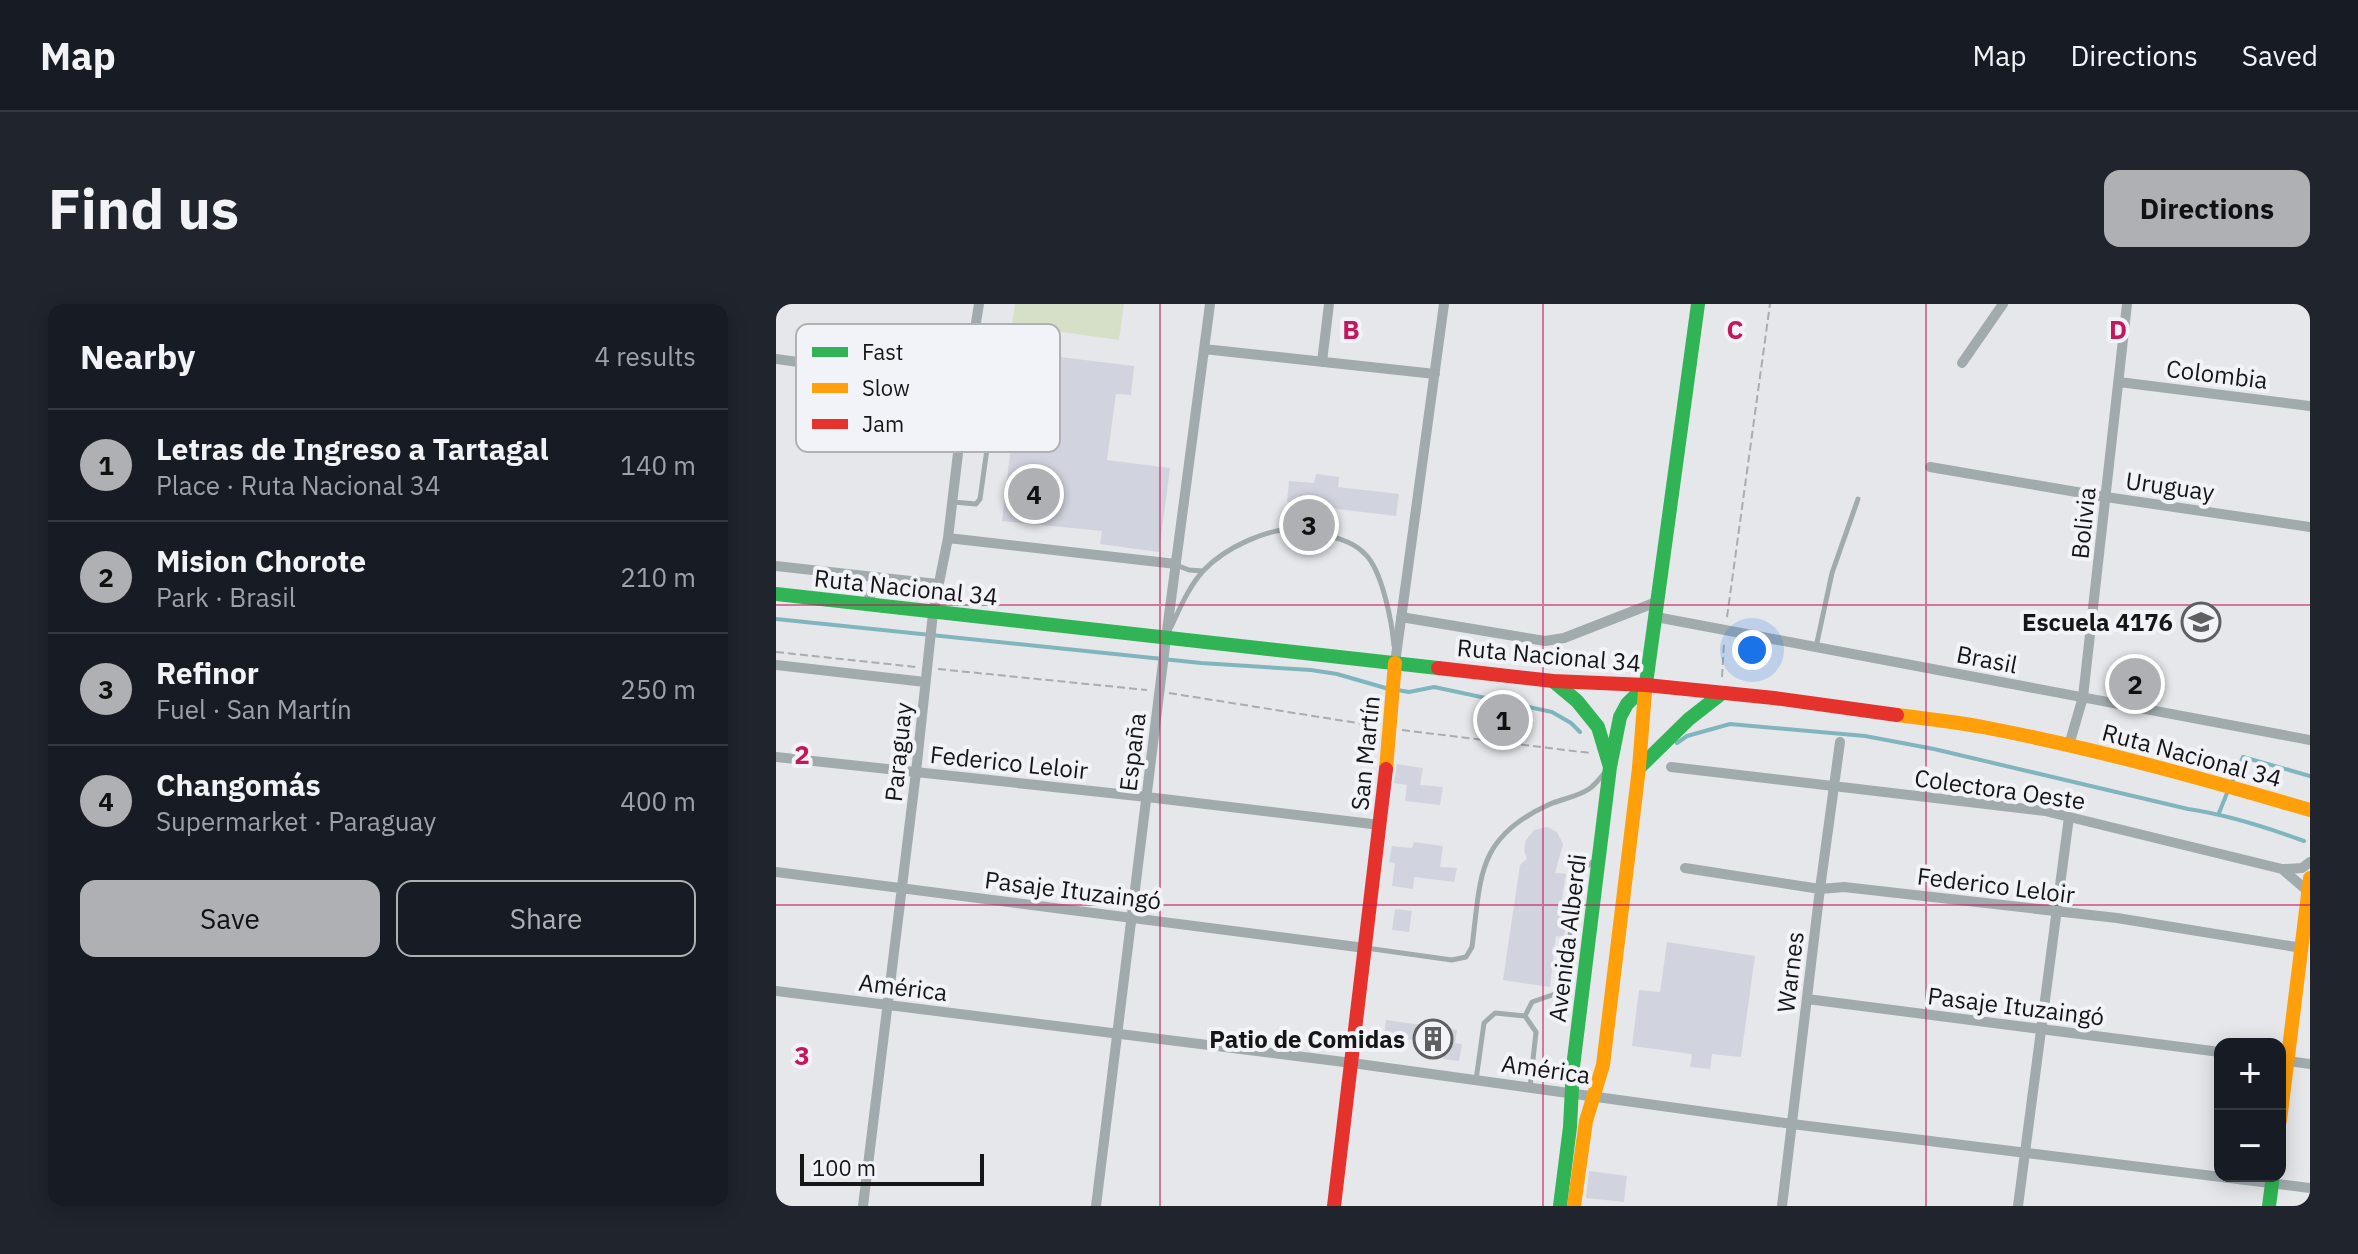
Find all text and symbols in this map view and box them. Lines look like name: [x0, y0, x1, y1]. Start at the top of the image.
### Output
text: Map: [40, 31, 116, 80]
text: Map: [1972, 37, 2026, 74]
text: Directions: [2070, 37, 2198, 74]
text: Saved: [2242, 37, 2318, 74]
button: Directions: [2104, 170, 2310, 247]
text: Find us: [48, 172, 239, 244]
text: B: [1342, 312, 1360, 346]
text: C: [1727, 312, 1744, 346]
text: D: [2109, 312, 2127, 346]
legend: [796, 324, 1060, 452]
text: Nearby: [80, 334, 195, 378]
text: Fast: [862, 337, 903, 366]
text: 4 results: [594, 339, 696, 373]
street label: Colombia: [2164, 352, 2270, 396]
text: Slow: [862, 373, 910, 402]
text: Jam: [862, 409, 904, 438]
text: Letras de Ingreso a Tartagal: [156, 429, 549, 468]
text: 1: [98, 448, 114, 482]
text: 140 m: [620, 448, 696, 482]
pin: 4: [1008, 464, 1060, 524]
street label: Uruguay: [2123, 464, 2217, 508]
text: Place · Ruta Nacional 34: [156, 468, 441, 502]
street label: Bolivia: [2063, 485, 2103, 561]
pin: 3: [1283, 495, 1335, 555]
text: Mision Chorote: [156, 541, 366, 580]
text: 2: [98, 560, 114, 594]
text: 210 m: [620, 560, 696, 594]
street label: Ruta Nacional 34: [813, 561, 999, 613]
text: Park · Brasil: [156, 580, 296, 614]
school or university icon: Escuela 4176: [2180, 601, 2222, 643]
place label: Escuela 4176: [2022, 606, 2173, 638]
your location: [1732, 630, 1772, 670]
street label: Ruta Nacional 34: [1456, 631, 1642, 679]
street label: Brasil: [1954, 637, 2020, 681]
text: Refinor: [156, 653, 259, 692]
pin: 2: [2109, 654, 2161, 714]
text: 3: [98, 672, 114, 706]
text: 250 m: [620, 672, 696, 706]
pin: 1: [1477, 690, 1529, 750]
text: Fuel · San Martín: [156, 692, 352, 726]
street label: San Martín: [1343, 694, 1387, 812]
street label: Paraguay: [877, 701, 919, 803]
street label: España: [1111, 711, 1153, 793]
street label: Ruta Nacional 34: [2099, 716, 2285, 794]
text: 2: [794, 737, 810, 771]
street label: Federico Leloir: [928, 738, 1090, 786]
street label: Colectora Oeste: [1912, 761, 2088, 817]
text: Changomás: [156, 765, 321, 804]
text: 4: [98, 784, 114, 818]
text: 400 m: [620, 784, 696, 818]
text: Supermarket · Paraguay: [156, 804, 436, 838]
street label: Avenida Alberdi: [1541, 852, 1593, 1024]
street label: Federico Leloir: [1915, 859, 2077, 911]
street label: Pasaje Ituzaingó: [983, 863, 1163, 917]
button: Save: [80, 880, 380, 957]
button: Share: [396, 880, 696, 957]
street label: Warnes: [1769, 930, 1811, 1014]
street label: América: [857, 966, 949, 1008]
street label: Pasaje Ituzaingó: [1926, 979, 2106, 1033]
building icon: Patio de Comidas: [1412, 1018, 1454, 1060]
place label: Patio de Comidas: [1209, 1023, 1405, 1055]
text: 3: [794, 1038, 810, 1072]
map controls: [2214, 1038, 2286, 1182]
button: +: [2214, 1038, 2286, 1110]
street label: América: [1500, 1047, 1593, 1091]
button: −: [2214, 1110, 2286, 1182]
scale bar: [800, 1150, 984, 1186]
text: 100 m: [812, 1153, 876, 1182]

